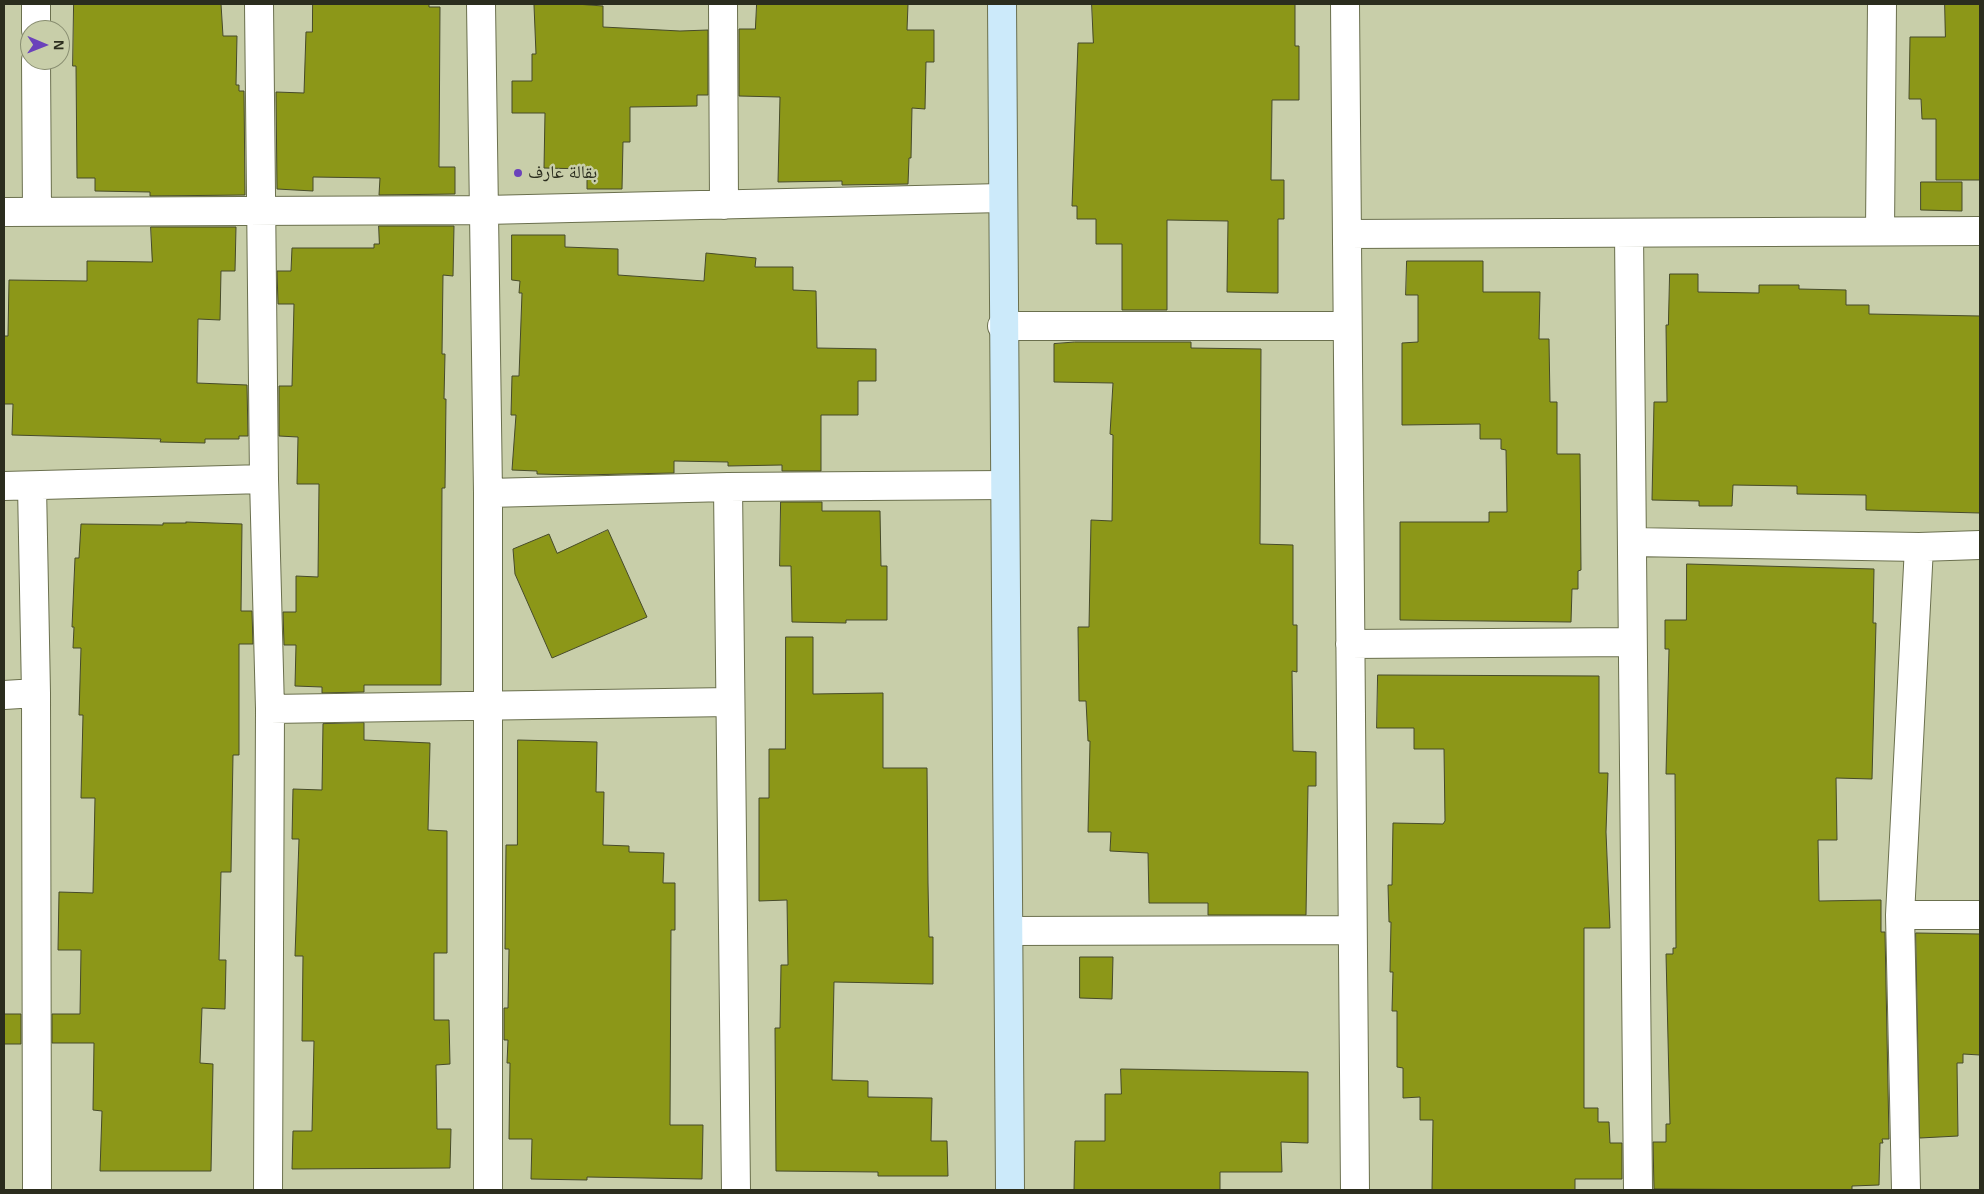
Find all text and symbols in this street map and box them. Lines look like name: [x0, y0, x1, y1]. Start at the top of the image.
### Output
north arrow: [20, 20, 70, 70]
text: N: [51, 40, 67, 50]
place label: بقالة عارف: [528, 162, 597, 184]
marker: بقالة عارف: [512, 167, 524, 179]

